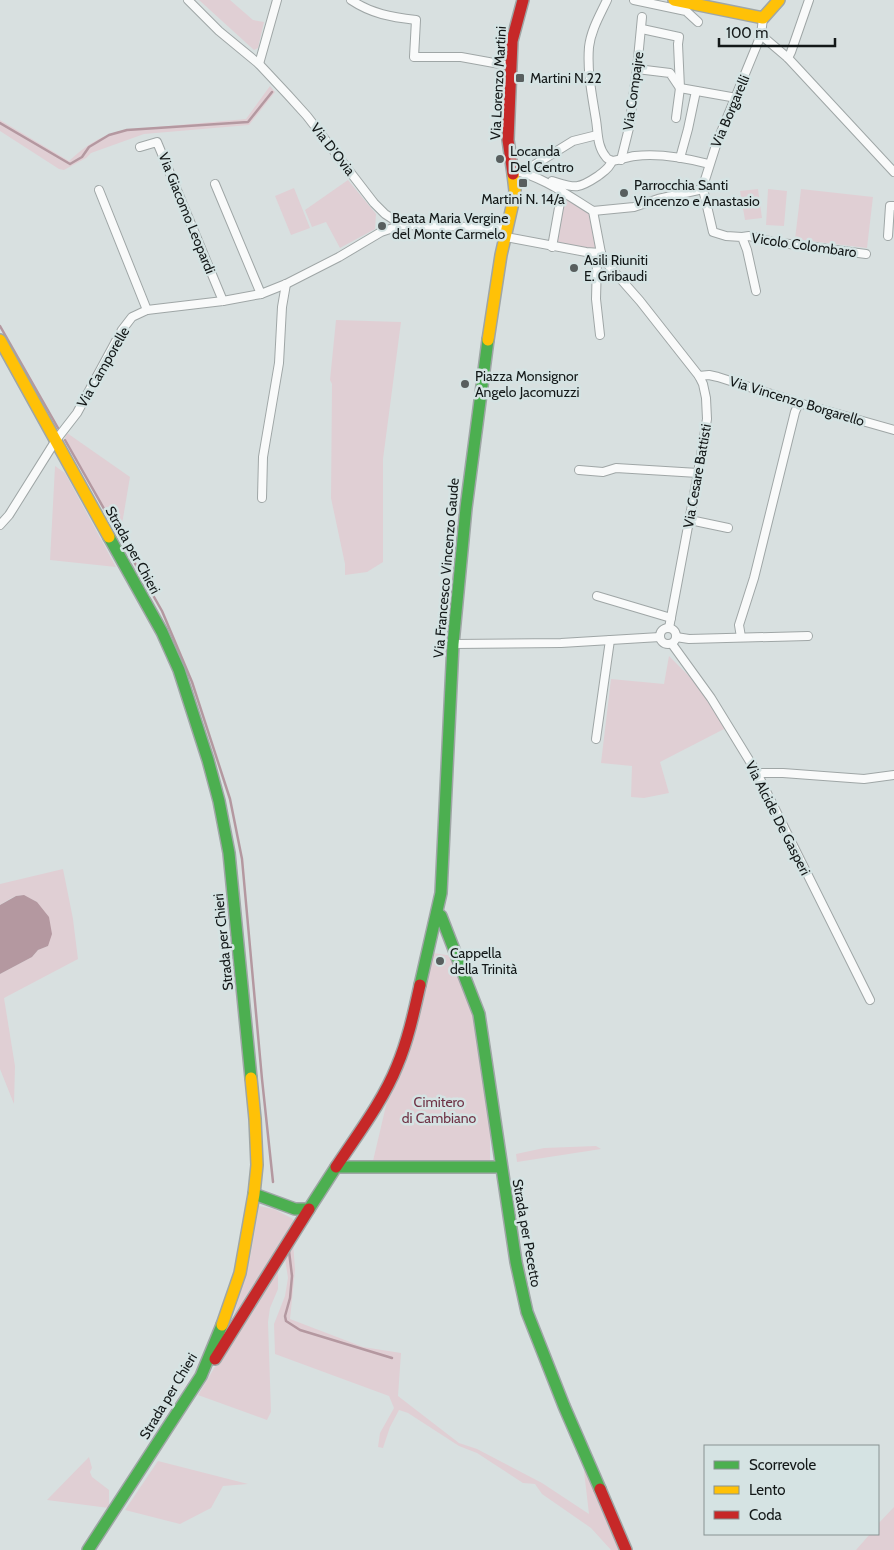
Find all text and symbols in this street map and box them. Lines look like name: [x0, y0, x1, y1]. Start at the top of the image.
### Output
scale bar: [719, 15, 835, 47]
text: 100 m: [726, 24, 768, 42]
street label: Via Lorenzo Martini: [486, 26, 510, 140]
street label: Via Compajre: [619, 50, 647, 132]
place label: Martini N.22: [530, 69, 602, 87]
marker: Martini N.22: [514, 72, 526, 84]
street label: Via Borgarelli: [707, 72, 753, 150]
street label: Via D'Ovia: [307, 119, 359, 179]
place label: Locanda Del Centro: [510, 142, 574, 176]
street label: Via Giacomo Leopardi: [154, 150, 220, 276]
marker: Locanda Del Centro: [494, 153, 506, 165]
place label: Parrocchia Santi Vincenzo e Anastasio: [634, 176, 760, 210]
marker: Martini N. 14/a: [517, 177, 529, 189]
marker: Parrocchia Santi Vincenzo e Anastasio: [618, 187, 630, 199]
place label: Martini N. 14/a: [481, 190, 565, 208]
place label: Beata Maria Vergine del Monte Carmelo: [392, 209, 508, 243]
marker: Beata Maria Vergine del Monte Carmelo: [376, 220, 388, 232]
street label: Vicolo Colombaro: [750, 229, 858, 261]
place label: Asili Riuniti E. Gribaudi: [584, 251, 648, 285]
marker: Asili Riuniti E. Gribaudi: [568, 262, 580, 274]
street label: Via Camporelle: [73, 323, 133, 411]
place label: Piazza Monsignor Angelo Jacomuzzi: [475, 367, 580, 401]
street label: Via Vincenzo Borgarello: [727, 372, 867, 430]
marker: Piazza Monsignor Angelo Jacomuzzi: [459, 378, 471, 390]
street label: Via Cesare Battisti: [679, 422, 715, 530]
street label: Via Francesco Vincenzo Gaude: [429, 477, 463, 659]
street label: Strada per Chieri: [101, 503, 165, 597]
street label: Via Alcide De Gasperi: [741, 758, 815, 878]
street label: Strada per Chieri: [209, 892, 237, 992]
place label: Cappella della Trinità: [450, 944, 518, 978]
marker: Cappella della Trinità: [434, 955, 446, 967]
park label: Cimitero di Cambiano: [402, 1093, 477, 1127]
street label: Strada per Pecetto: [509, 1178, 545, 1289]
street label: Strada per Chieri: [135, 1349, 201, 1442]
legend: [704, 1445, 879, 1535]
text: Scorrevole: [749, 1456, 817, 1474]
text: Lento: [749, 1481, 786, 1499]
text: Coda: [749, 1506, 783, 1524]

